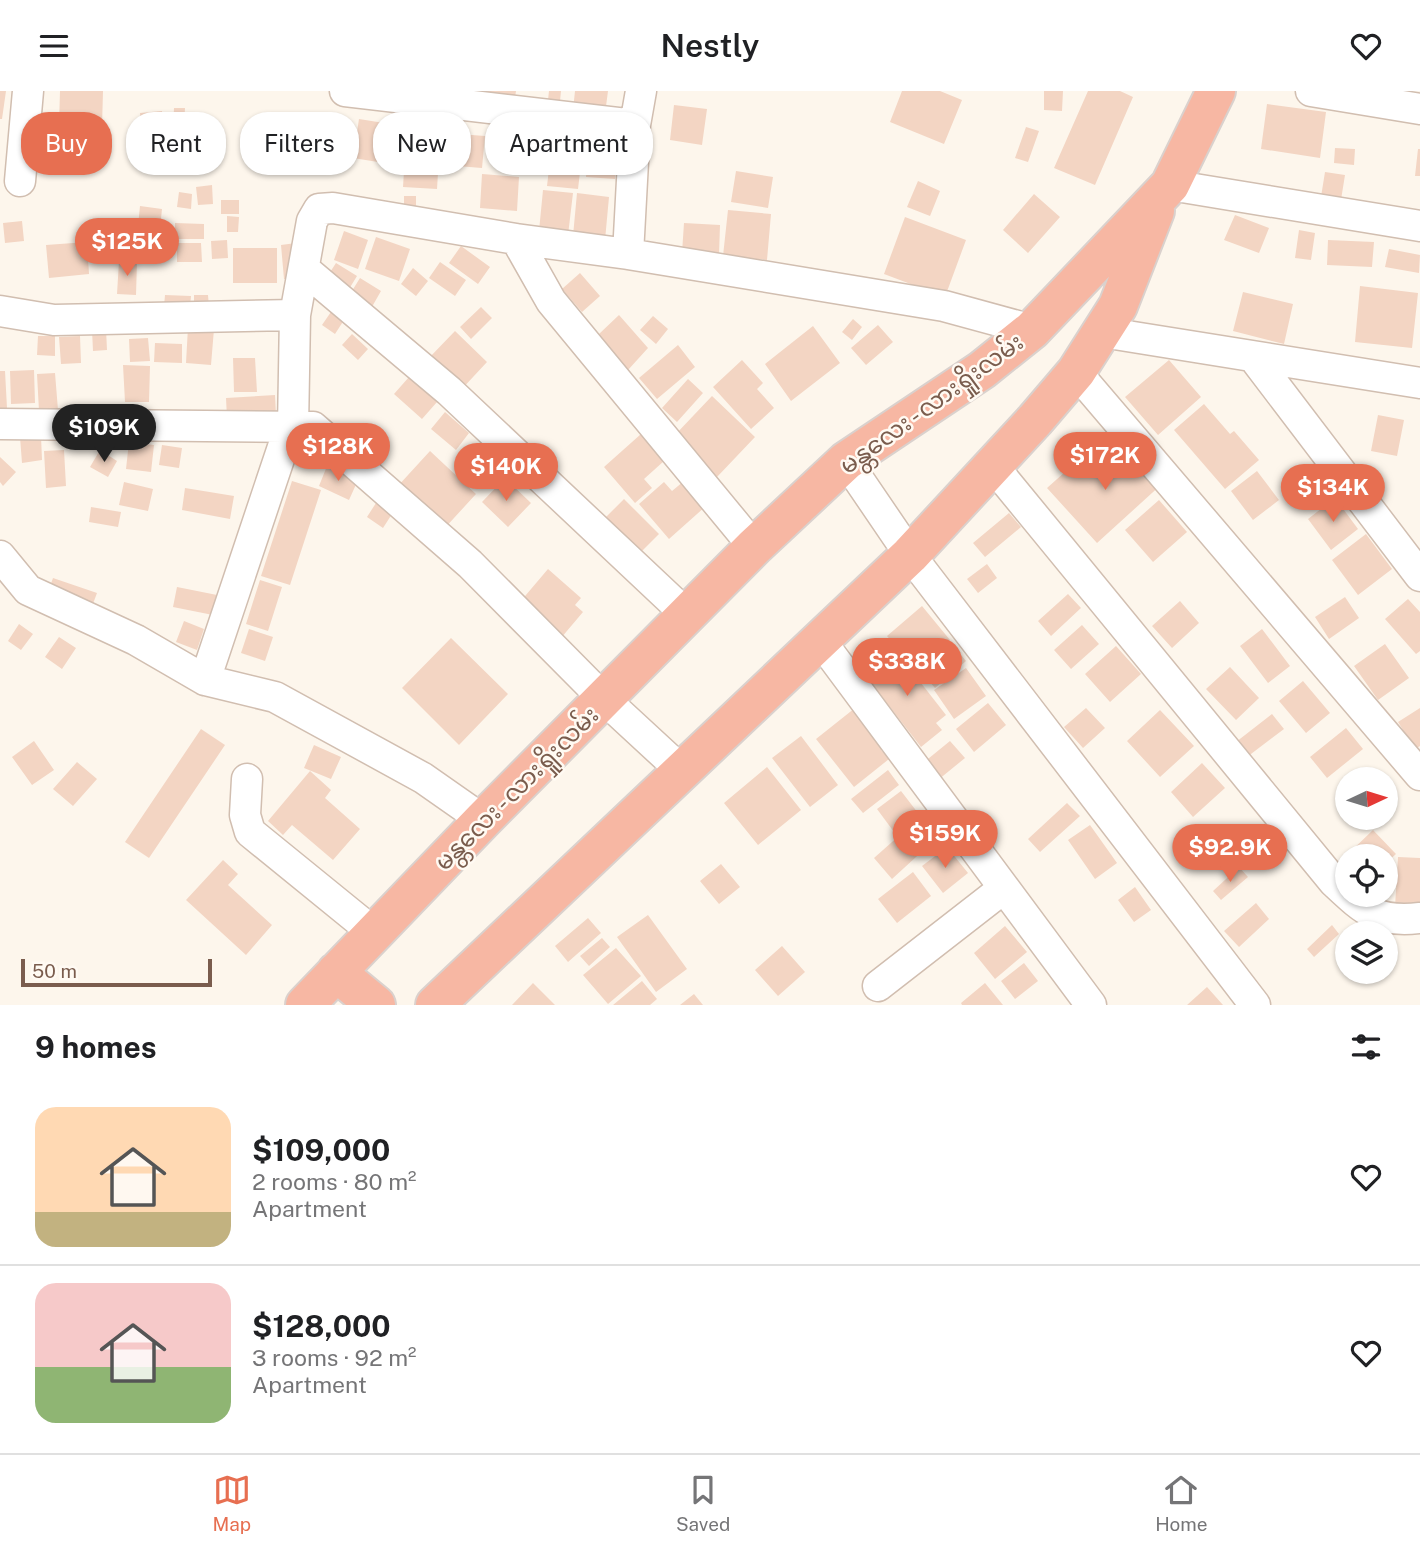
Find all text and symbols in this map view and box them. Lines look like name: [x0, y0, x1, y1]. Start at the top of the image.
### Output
icon: menu: [35, 27, 73, 65]
text: Nestly: [661, 27, 759, 64]
icon: heart: [1347, 27, 1385, 65]
chip: Buy: [21, 112, 112, 175]
chip: Rent: [126, 112, 226, 175]
chip: Filters: [240, 112, 359, 175]
chip: New: [373, 112, 471, 175]
chip: Apartment: [485, 112, 653, 175]
pin: $125K: [78, 219, 176, 278]
text: $125K: [91, 227, 163, 254]
street label: မန္တလေး - လားရှိုးလမ်း: [833, 326, 1032, 484]
pin: $109K: [55, 405, 153, 464]
text: $109K: [68, 413, 140, 440]
pin: $128K: [289, 423, 387, 483]
text: $128K: [302, 432, 374, 459]
pin: $172K: [1056, 433, 1154, 492]
text: $172K: [1069, 441, 1141, 468]
pin: $140K: [457, 443, 555, 503]
text: $140K: [470, 452, 542, 479]
pin: $134K: [1284, 465, 1382, 524]
text: $134K: [1297, 473, 1369, 500]
pin: $338K: [858, 639, 956, 698]
text: $338K: [868, 647, 946, 674]
street label: မန္တလေး - လားရှိုးလမ်း: [428, 700, 608, 880]
north arrow: [1335, 767, 1398, 829]
map controls: [1335, 767, 1398, 984]
pin: $159K: [896, 811, 994, 870]
text: $159K: [909, 819, 981, 846]
pin: $92.9K: [1173, 825, 1287, 884]
text: $92.9K: [1188, 833, 1272, 860]
button: locate: [1335, 844, 1398, 907]
button: layers: [1335, 921, 1398, 984]
scale bar: [21, 956, 212, 988]
text: 50 m: [32, 960, 77, 982]
icon: filters: [1347, 1028, 1385, 1066]
text: 9 homes: [35, 1029, 157, 1065]
text: $109,000: [252, 1132, 390, 1168]
icon: home: [91, 1135, 175, 1219]
icon: heart: [1347, 1158, 1385, 1196]
text: 2 rooms · 80 m²: [252, 1168, 417, 1195]
text: Apartment: [252, 1195, 367, 1222]
text: $128,000: [252, 1308, 391, 1344]
icon: home: [91, 1311, 175, 1395]
icon: heart: [1347, 1334, 1385, 1372]
text: 3 rooms · 92 m²: [252, 1344, 417, 1371]
text: Apartment: [252, 1371, 367, 1398]
tab: Map: [212, 1471, 251, 1535]
tab: Saved: [676, 1471, 730, 1535]
tab: Home: [1155, 1471, 1208, 1535]

